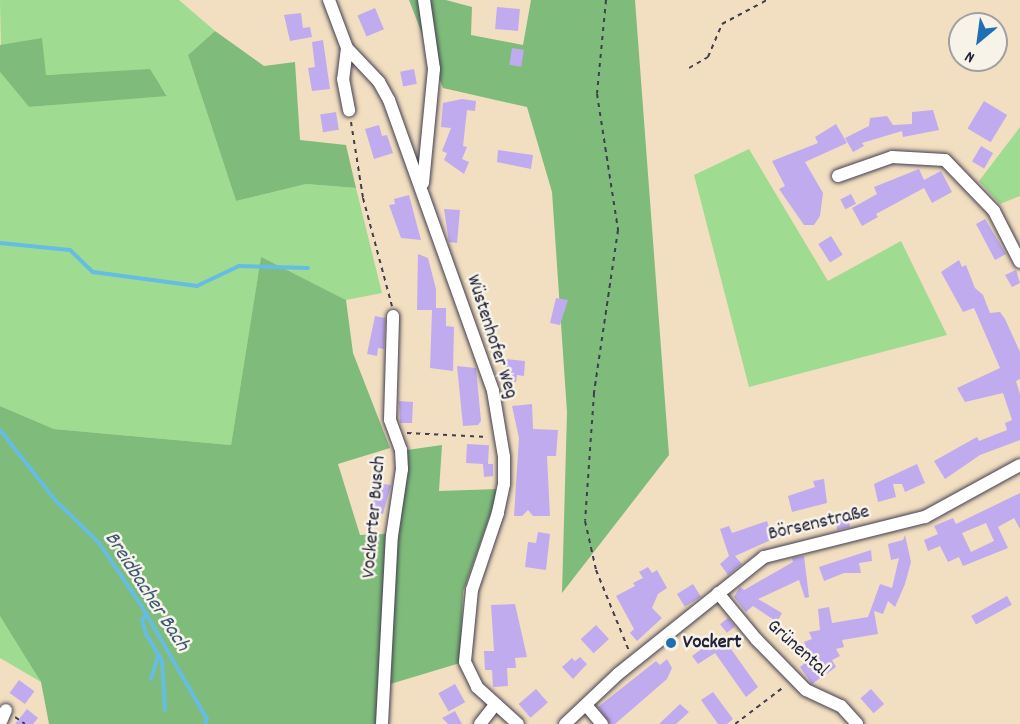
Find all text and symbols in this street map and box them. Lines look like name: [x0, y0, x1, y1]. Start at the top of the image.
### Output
north arrow: [948, 12, 1008, 72]
text: N: [961, 44, 979, 68]
street label: Wüstenhofer Weg: [460, 272, 522, 402]
street label: Vockerter Busch: [358, 455, 392, 579]
street label: Börsenstraße: [766, 501, 872, 547]
water label: Breidbacher Bach: [98, 528, 194, 656]
street label: Grünental: [761, 615, 833, 683]
place label: Vockert: [683, 631, 741, 655]
marker: Vockert: [664, 636, 678, 650]

